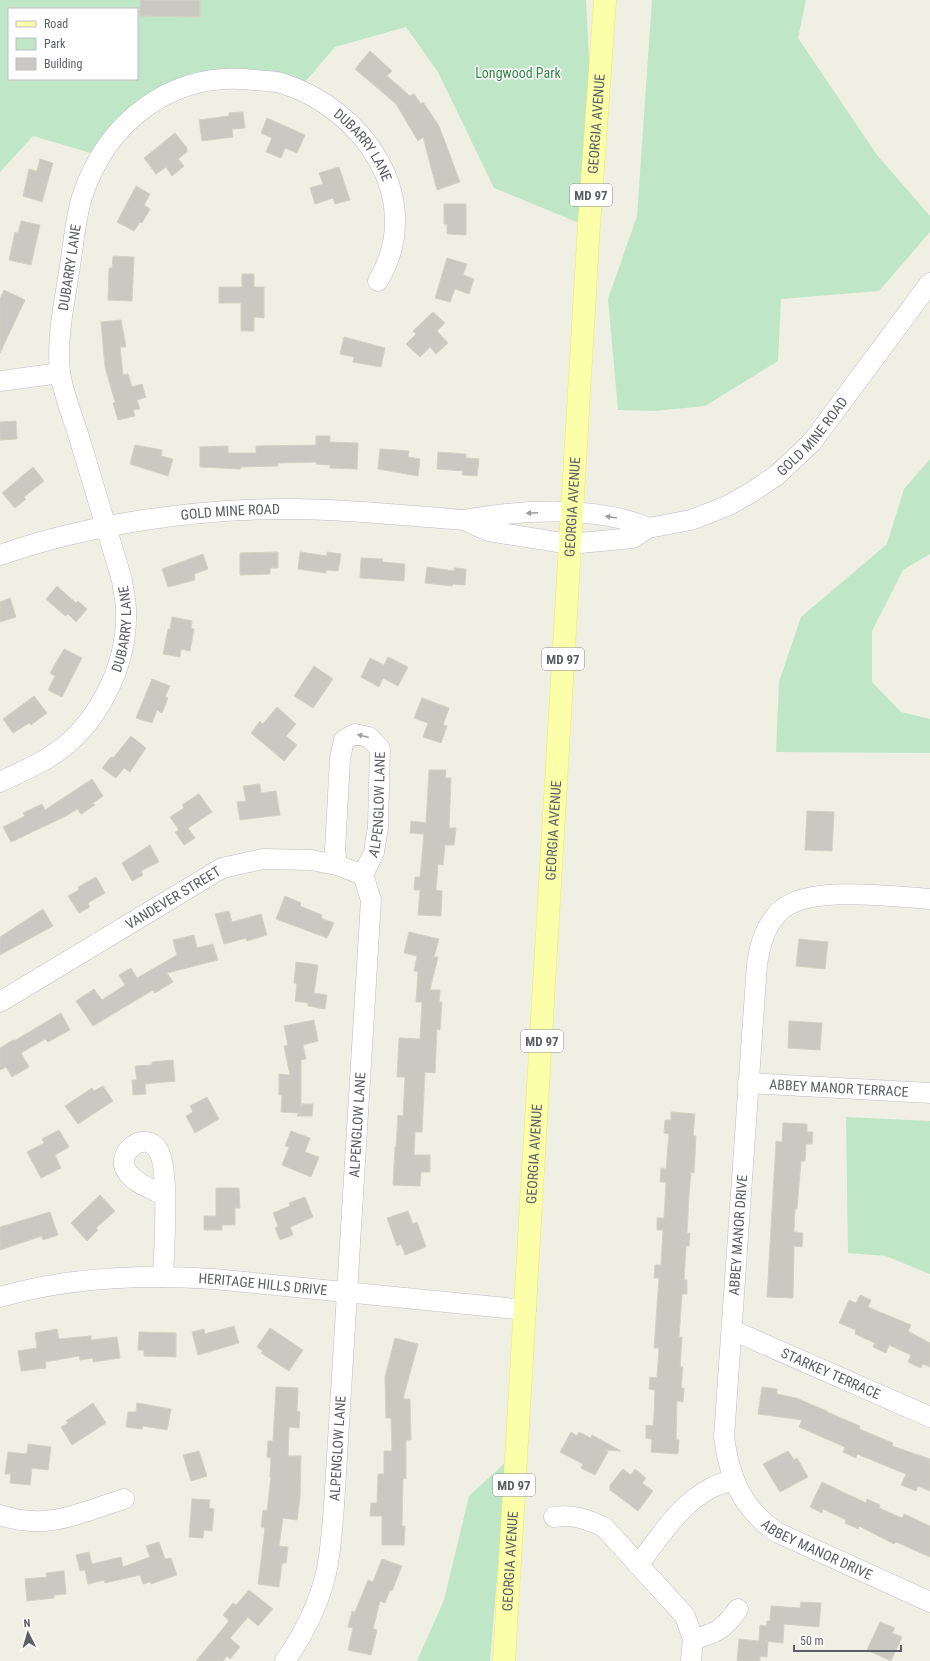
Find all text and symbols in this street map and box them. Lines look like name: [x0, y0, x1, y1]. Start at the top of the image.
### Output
legend: [8, 8, 138, 80]
text: Road: [44, 17, 68, 31]
text: Park: [44, 37, 66, 51]
text: Building: [44, 57, 82, 71]
park label: Longwood Park: [475, 65, 562, 81]
street label: GEORGIA AVENUE: [585, 73, 608, 174]
street label: DUBARRY LANE: [331, 105, 395, 183]
road number: MD 97: [570, 184, 612, 206]
street label: DUBARRY LANE: [55, 223, 84, 312]
street label: GOLD MINE ROAD: [774, 394, 851, 479]
street label: GEORGIA AVENUE: [561, 457, 583, 557]
street label: GOLD MINE ROAD: [180, 501, 280, 523]
one-way arrow: [526, 510, 538, 517]
one-way arrow: [605, 514, 617, 520]
street label: DUBARRY LANE: [108, 584, 134, 674]
road number: MD 97: [542, 648, 584, 670]
one-way arrow: [356, 733, 368, 739]
street label: ALPENGLOW LANE: [365, 751, 388, 860]
street label: GEORGIA AVENUE: [542, 780, 564, 881]
street label: VANDEVER STREET: [123, 863, 223, 932]
road number: MD 97: [521, 1030, 563, 1052]
street label: ALPENGLOW LANE: [346, 1072, 368, 1178]
street label: ABBEY MANOR TERRACE: [769, 1076, 909, 1100]
street label: GEORGIA AVENUE: [523, 1103, 545, 1204]
street label: ABBEY MANOR DRIVE: [726, 1174, 750, 1296]
street label: HERITAGE HILLS DRIVE: [198, 1270, 328, 1298]
street label: STARKEY TERRACE: [779, 1345, 883, 1402]
street label: ALPENGLOW LANE: [326, 1395, 349, 1501]
road number: MD 97: [493, 1474, 535, 1496]
street label: GEORGIA AVENUE: [499, 1511, 521, 1612]
street label: ABBEY MANOR DRIVE: [758, 1516, 875, 1583]
north arrow: [8, 1613, 48, 1653]
text: N: [23, 1617, 31, 1630]
scale bar: [794, 1627, 901, 1653]
text: 50 m: [800, 1634, 824, 1648]

